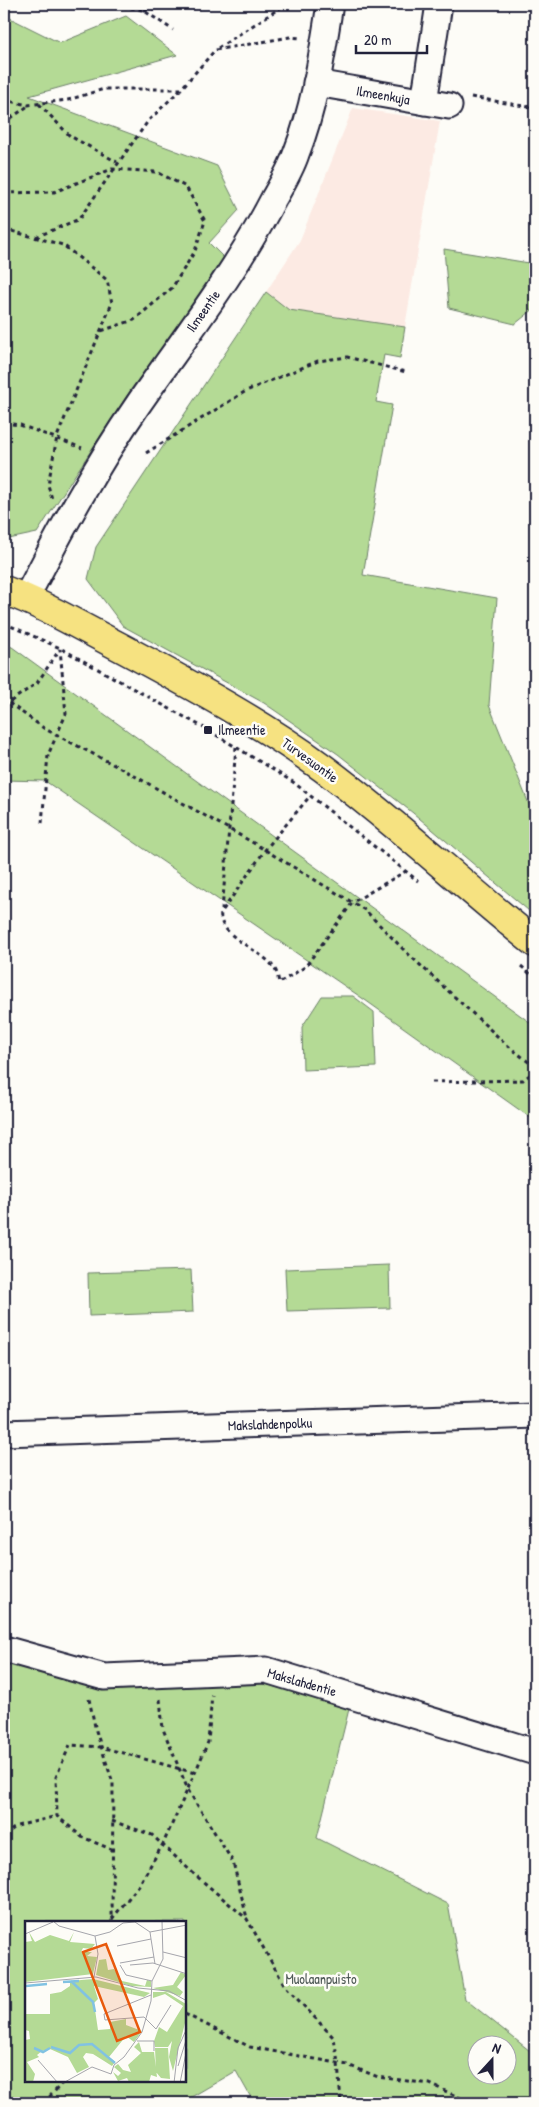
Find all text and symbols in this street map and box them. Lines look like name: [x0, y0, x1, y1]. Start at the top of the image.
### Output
scale bar: [356, 22, 428, 54]
text: 20 m: [364, 29, 391, 50]
street label: Ilmeenkuja: [355, 80, 412, 110]
street label: Ilmeentie: [181, 285, 224, 336]
place label: Ilmeentie: [218, 720, 266, 739]
marker: Ilmeentie: [202, 724, 214, 736]
street label: Turvesuontie: [278, 733, 343, 787]
street label: Makslahdenpolku: [228, 1413, 313, 1435]
street label: Makslahdentie: [265, 1663, 339, 1701]
inset map: [25, 1921, 186, 2082]
park label: Muolaanpuisto: [285, 1969, 357, 1989]
north arrow: [466, 2034, 516, 2084]
text: N: [490, 2037, 504, 2058]

